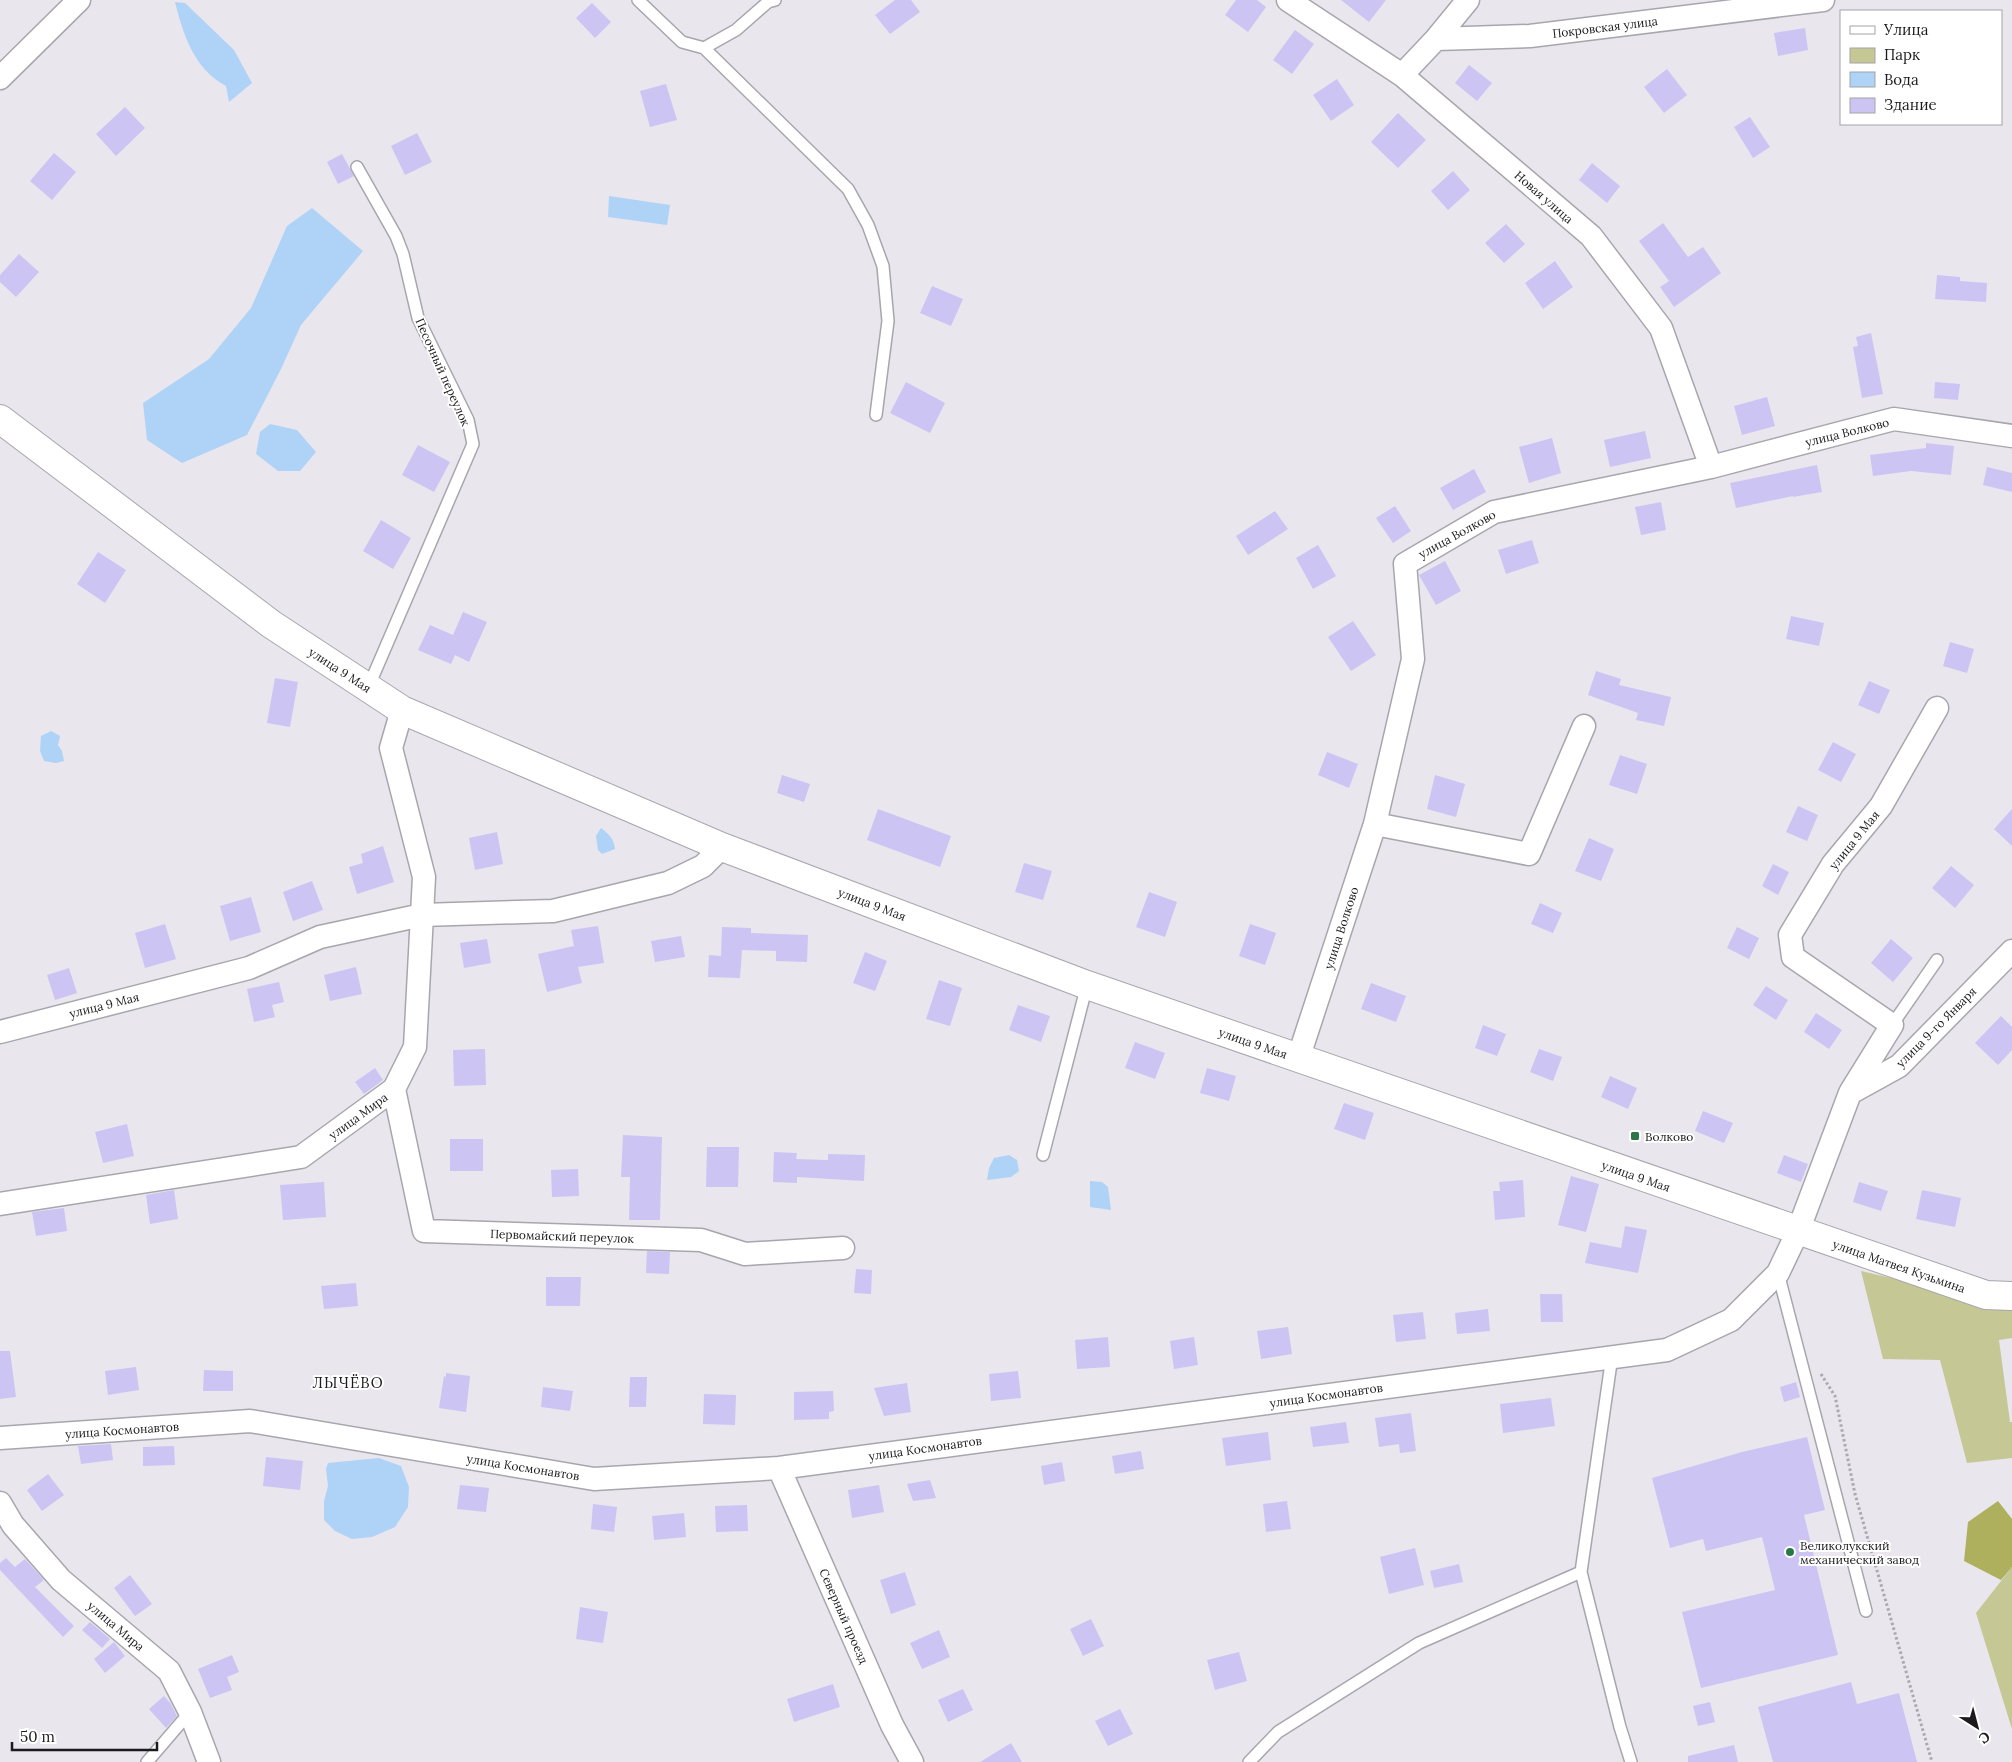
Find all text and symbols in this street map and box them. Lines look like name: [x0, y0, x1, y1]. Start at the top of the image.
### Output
legend: [1840, 10, 2002, 125]
street label: Покровская улица: [1551, 13, 1659, 41]
text: Улица: [1883, 20, 1929, 39]
text: Парк: [1884, 45, 1920, 64]
text: Вода: [1884, 70, 1919, 89]
text: Здание: [1884, 95, 1937, 114]
street label: Новая улица: [1512, 167, 1576, 227]
street label: Песочный переулок: [412, 316, 474, 429]
street label: улица Волково: [1804, 414, 1890, 450]
street label: улица Волково: [1416, 507, 1498, 561]
street label: улица 9 Мая: [306, 644, 374, 696]
street label: улица 9 Мая: [1826, 807, 1882, 873]
street label: улица 9 Мая: [836, 884, 908, 924]
street label: улица Волково: [1321, 885, 1361, 971]
street label: улица 9-го Января: [1893, 984, 1979, 1070]
street label: улица 9 Мая: [67, 989, 141, 1021]
street label: улица 9 Мая: [1217, 1024, 1289, 1062]
street label: улица Мира: [325, 1089, 391, 1143]
place label: Волково: [1645, 1129, 1693, 1144]
marker: Волково: [1629, 1130, 1641, 1142]
street label: улица 9 Мая: [1600, 1157, 1672, 1195]
street label: Первомайский переулок: [490, 1226, 635, 1246]
street label: улица Матвея Кузьмина: [1831, 1236, 1967, 1296]
district label: ЛЫЧЁВО: [312, 1373, 384, 1392]
street label: улица Космонавтов: [1268, 1380, 1384, 1410]
street label: улица Космонавтов: [65, 1419, 179, 1441]
street label: улица Космонавтов: [867, 1433, 983, 1463]
street label: улица Космонавтов: [465, 1451, 581, 1483]
place label: Великолукский механический завод: [1800, 1538, 1919, 1567]
marker: Великолукский механический завод: [1784, 1546, 1796, 1558]
street label: Северный проезд: [816, 1566, 872, 1666]
street label: улица Мира: [85, 1598, 147, 1654]
north arrow: [1952, 1702, 2002, 1752]
scale bar: [12, 1720, 158, 1752]
text: 50 m: [20, 1727, 55, 1746]
text: С: [1975, 1727, 1994, 1748]

